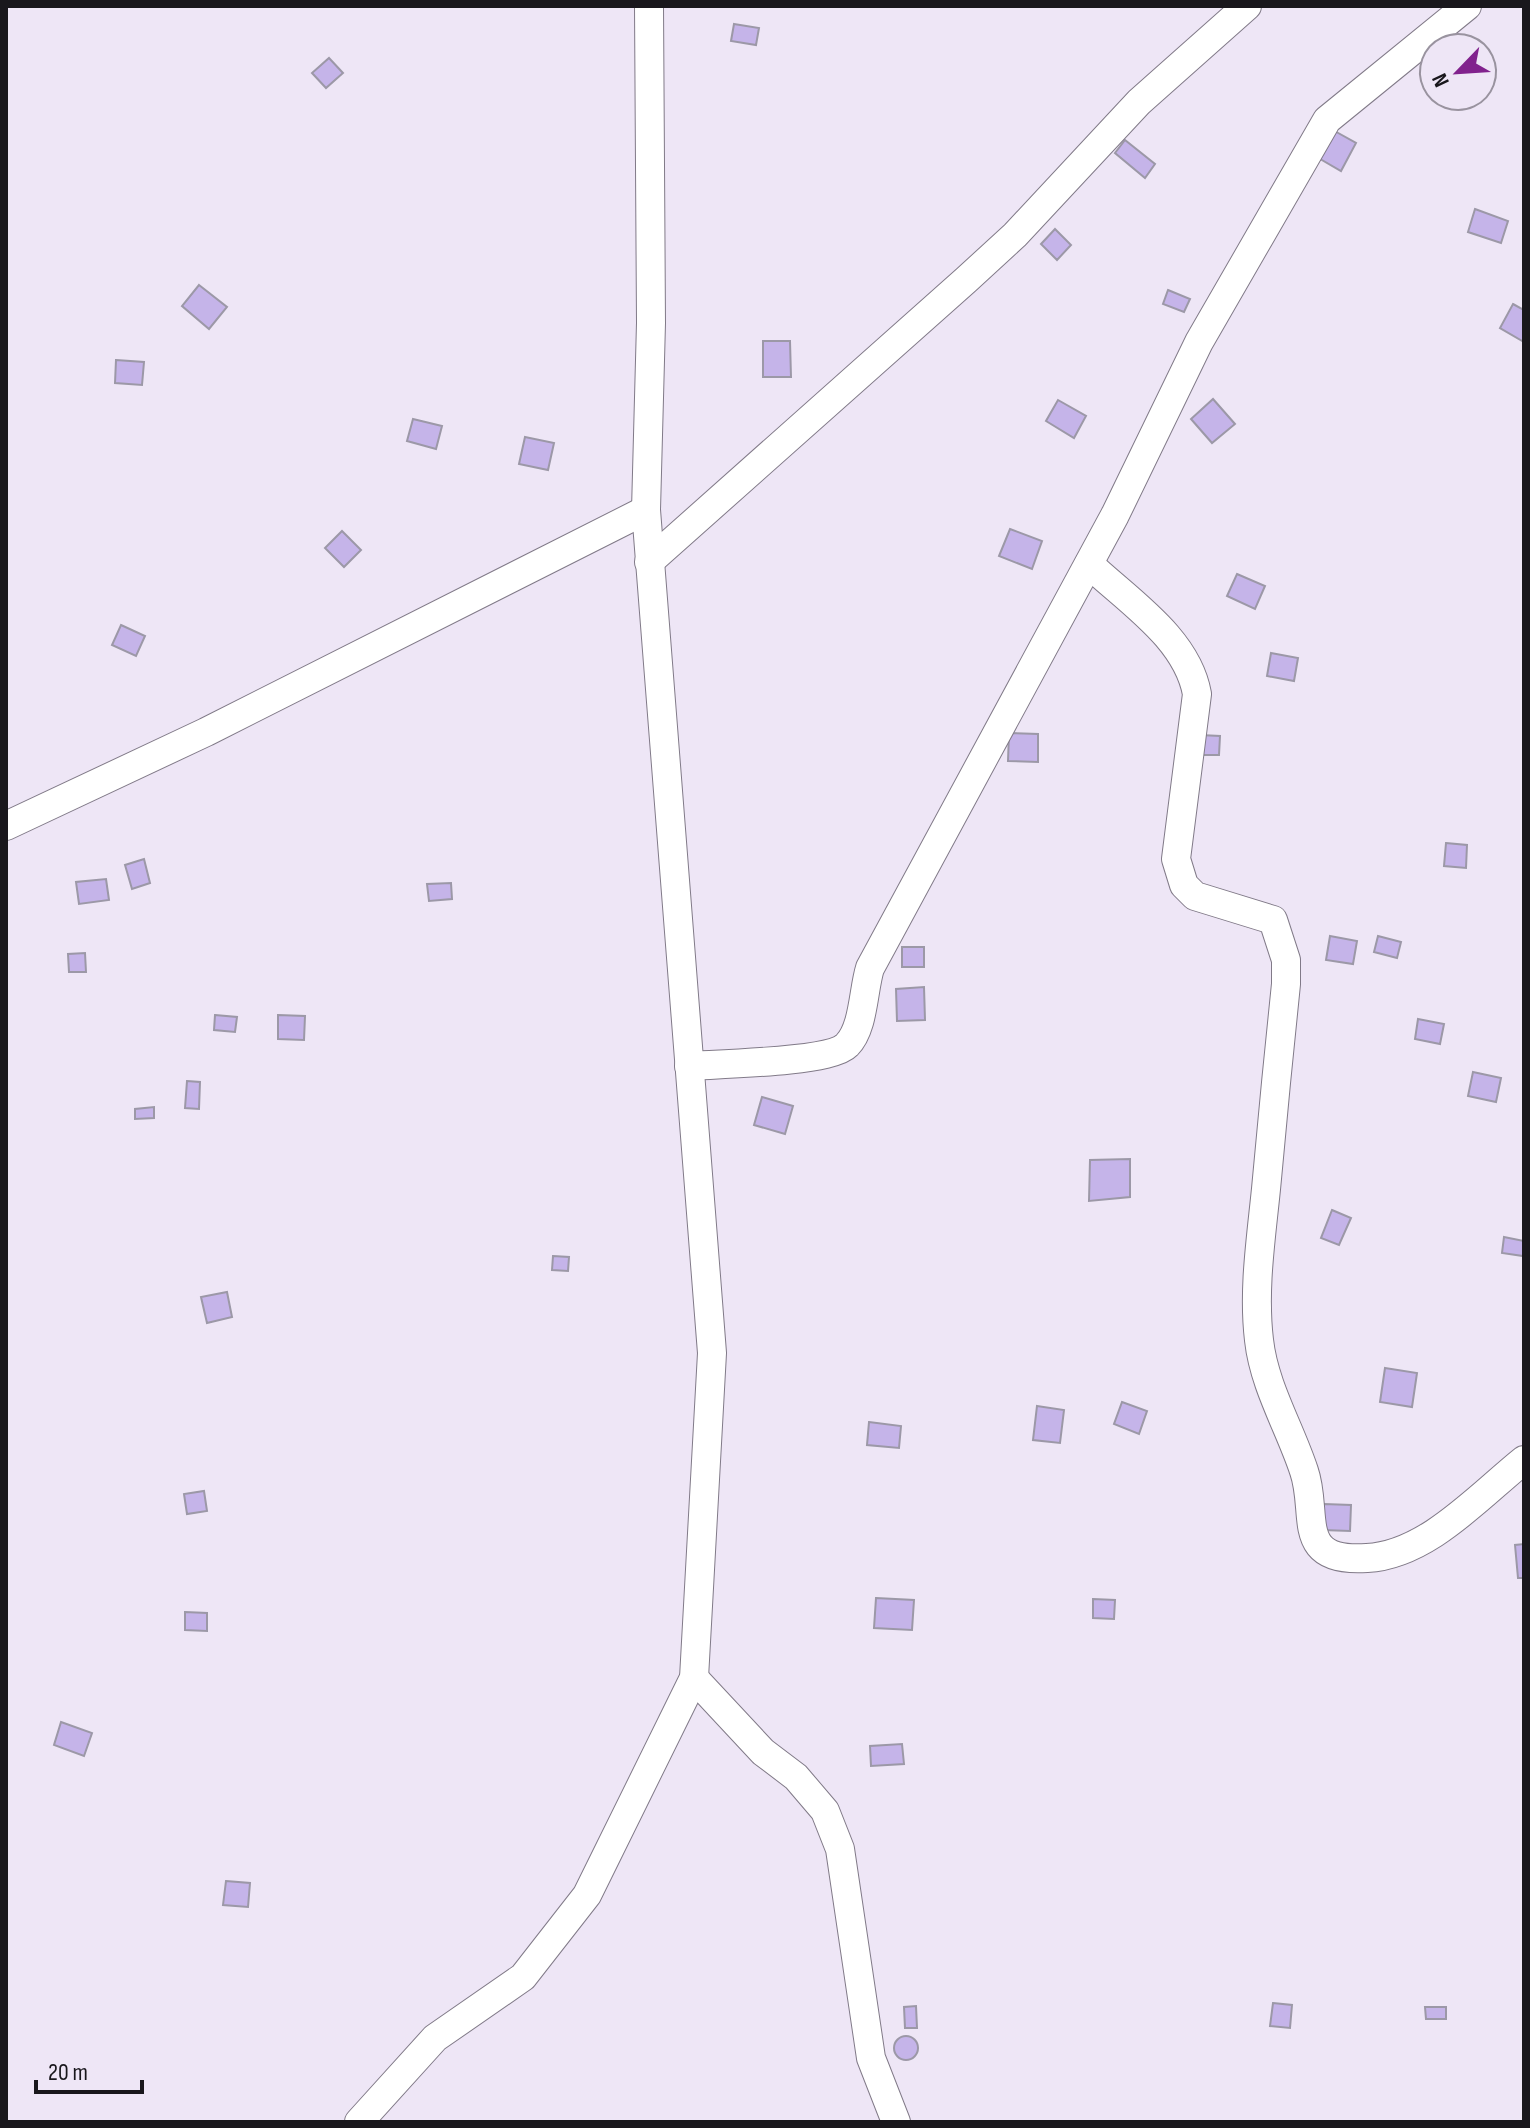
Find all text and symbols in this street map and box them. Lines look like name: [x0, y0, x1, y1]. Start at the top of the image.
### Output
north arrow: [1418, 32, 1498, 112]
text: N: [1427, 69, 1456, 91]
scale bar: [36, 2044, 142, 2094]
text: 20 m: [48, 2058, 88, 2087]

